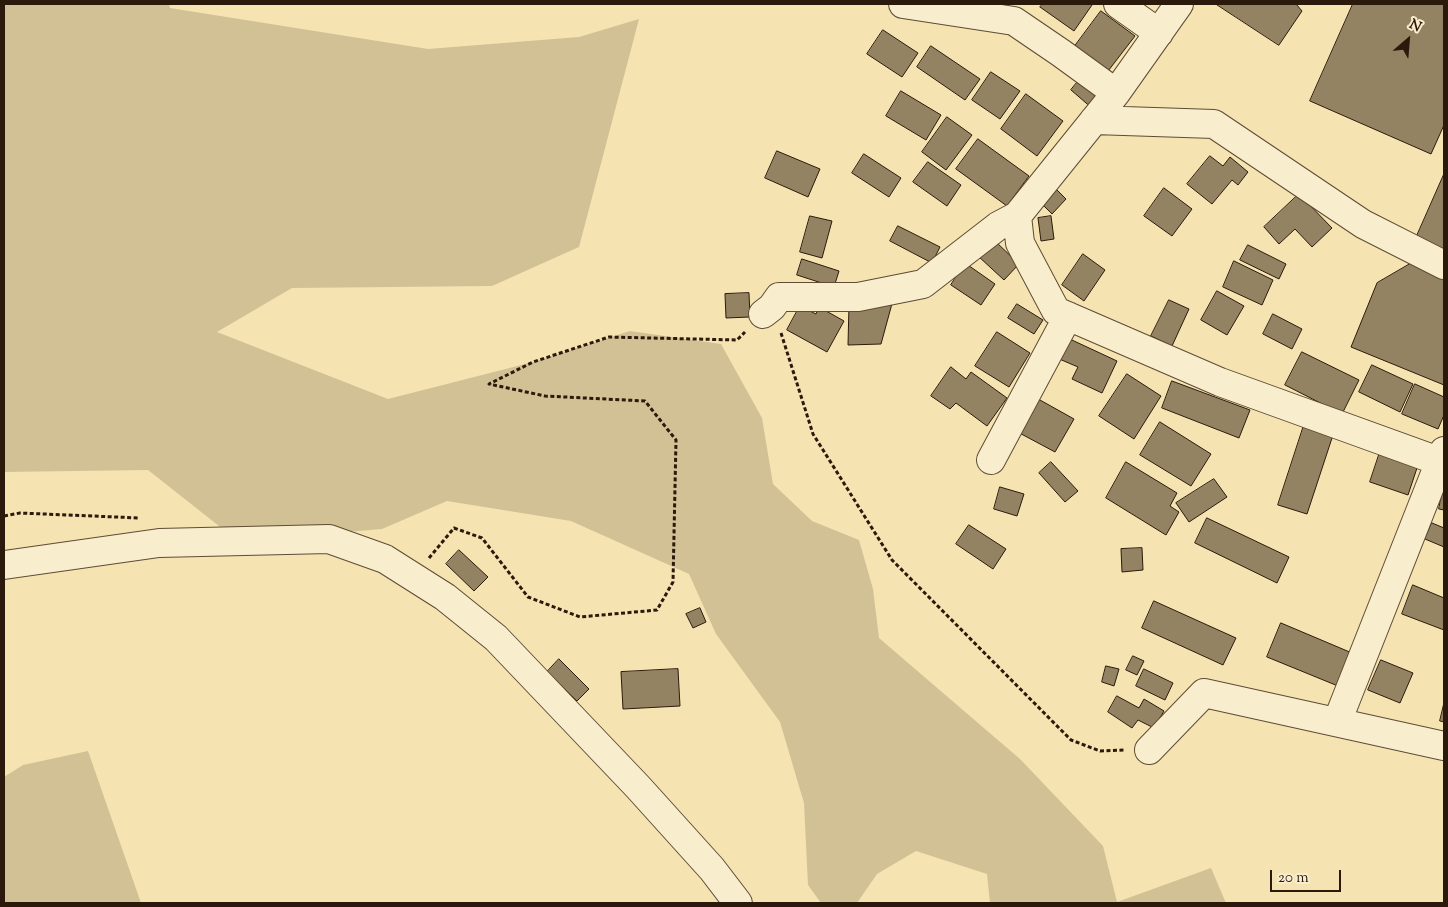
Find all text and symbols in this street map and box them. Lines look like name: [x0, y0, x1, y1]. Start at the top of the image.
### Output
north arrow: [1383, 15, 1433, 65]
text: N: [1405, 15, 1424, 38]
scale bar: [1273, 860, 1344, 892]
text: 20 m: [1278, 868, 1309, 889]

